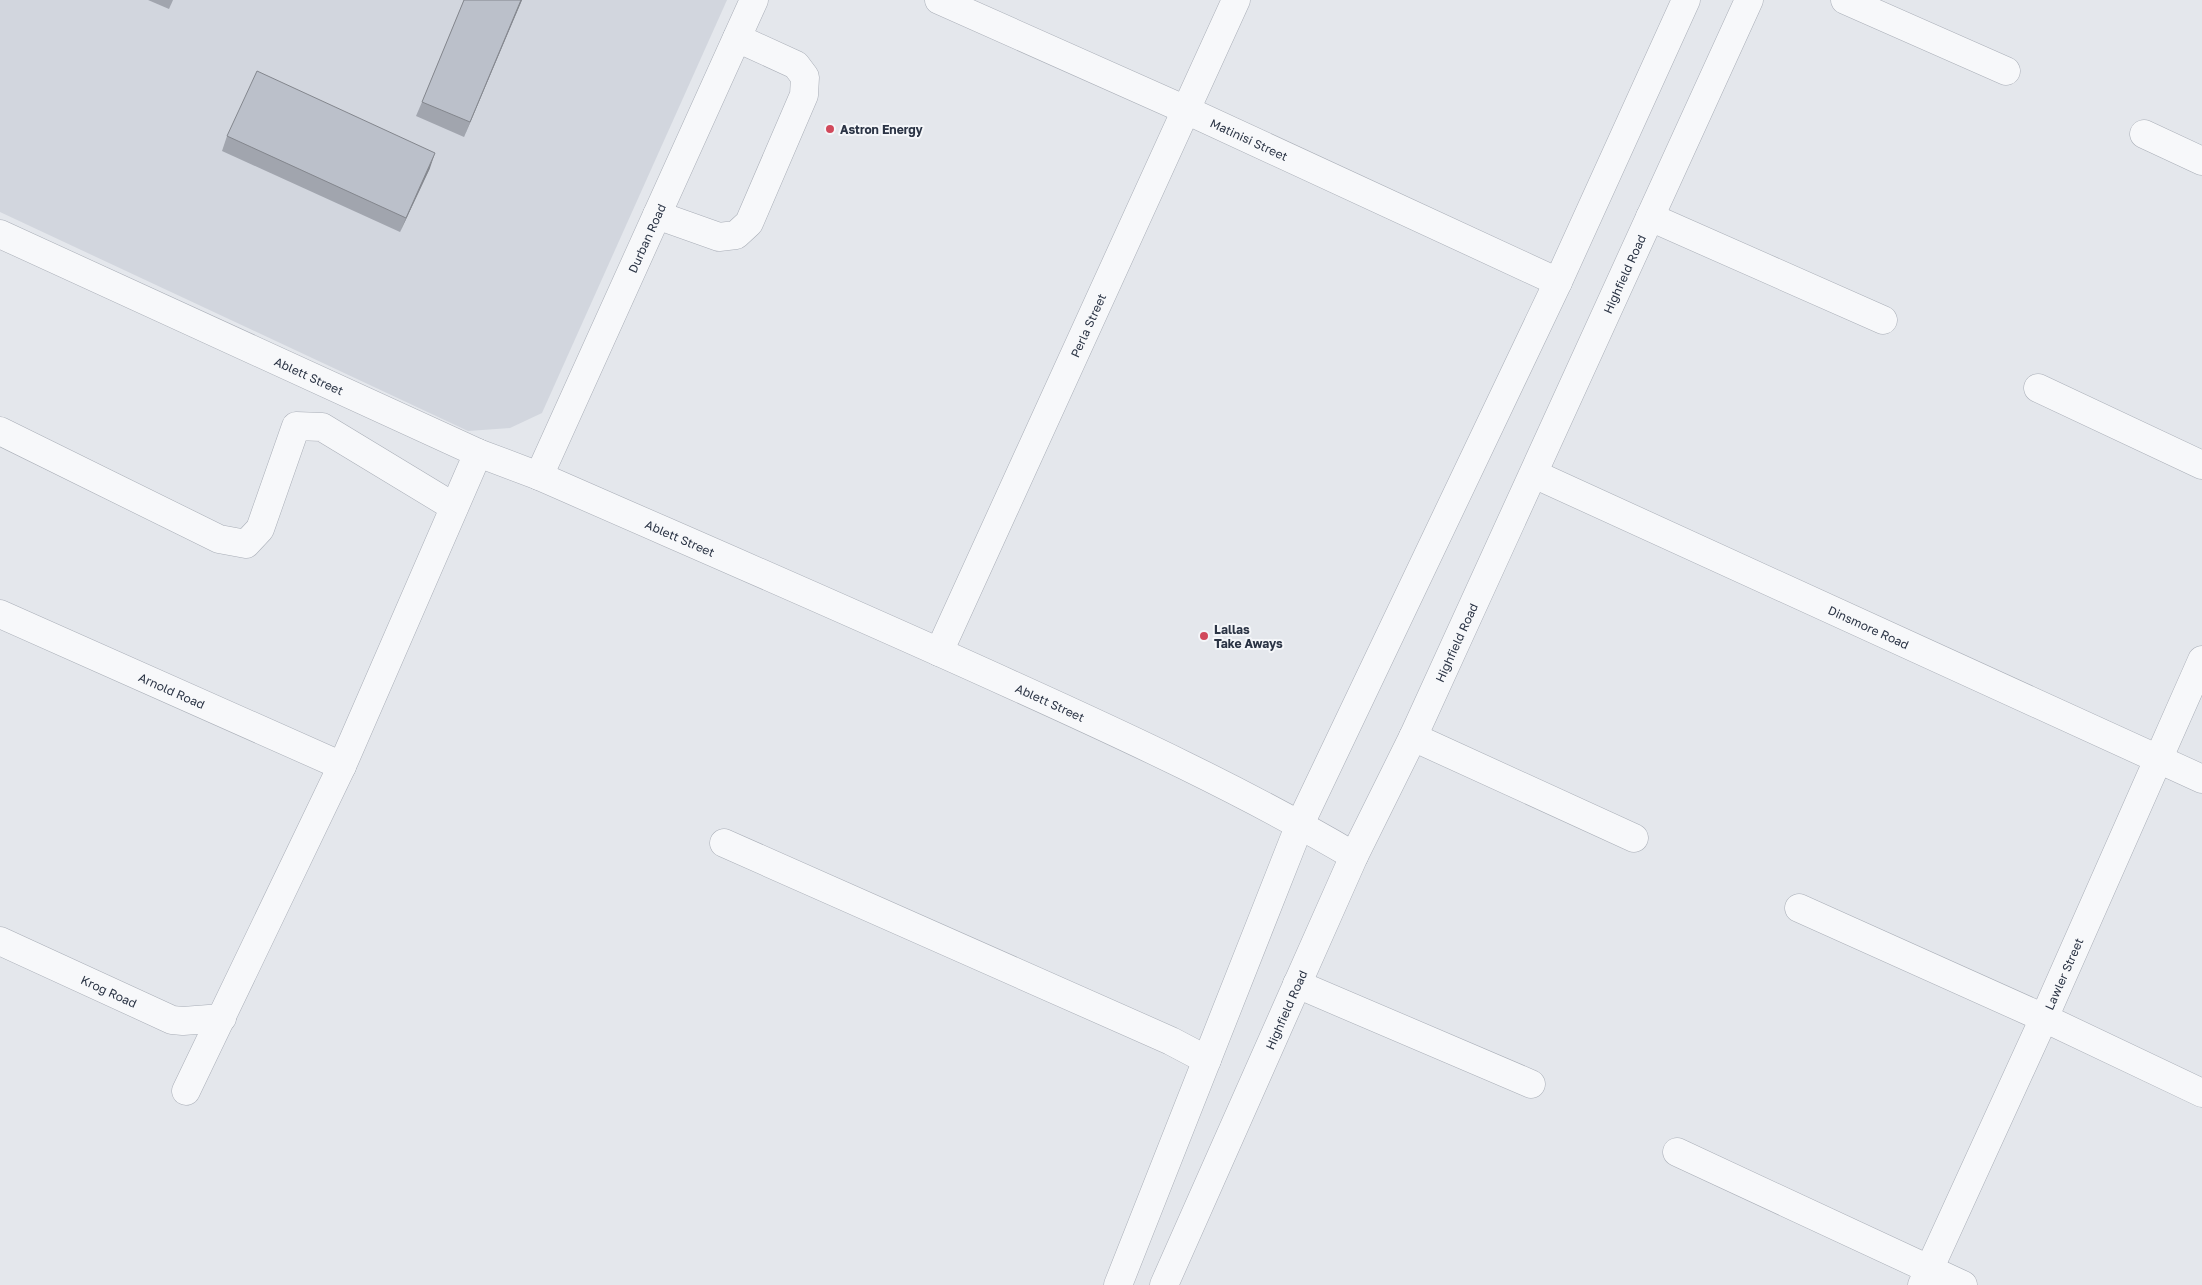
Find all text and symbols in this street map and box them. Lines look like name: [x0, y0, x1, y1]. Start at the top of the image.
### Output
street label: Matinisi Street: [1208, 115, 1291, 164]
place label: Astron Energy: [840, 122, 924, 137]
marker: Astron Energy: [824, 123, 836, 135]
street label: Durban Road: [624, 201, 669, 275]
street label: Highfield Road: [1600, 232, 1649, 316]
street label: Perla Street: [1067, 291, 1109, 360]
street label: Ablett Street: [272, 353, 346, 398]
street label: Ablett Street: [643, 516, 717, 560]
street label: Highfield Road: [1432, 600, 1481, 684]
street label: Dinsmore Road: [1826, 602, 1912, 652]
place label: Lallas Take Aways: [1214, 622, 1283, 651]
marker: Lallas Take Aways: [1198, 630, 1210, 642]
street label: Arnold Road: [136, 669, 207, 712]
street label: Ablett Street: [1013, 680, 1087, 725]
street label: Lawler Street: [2041, 935, 2086, 1012]
street label: Highfield Road: [1262, 968, 1310, 1052]
street label: Krog Road: [79, 972, 139, 1010]

